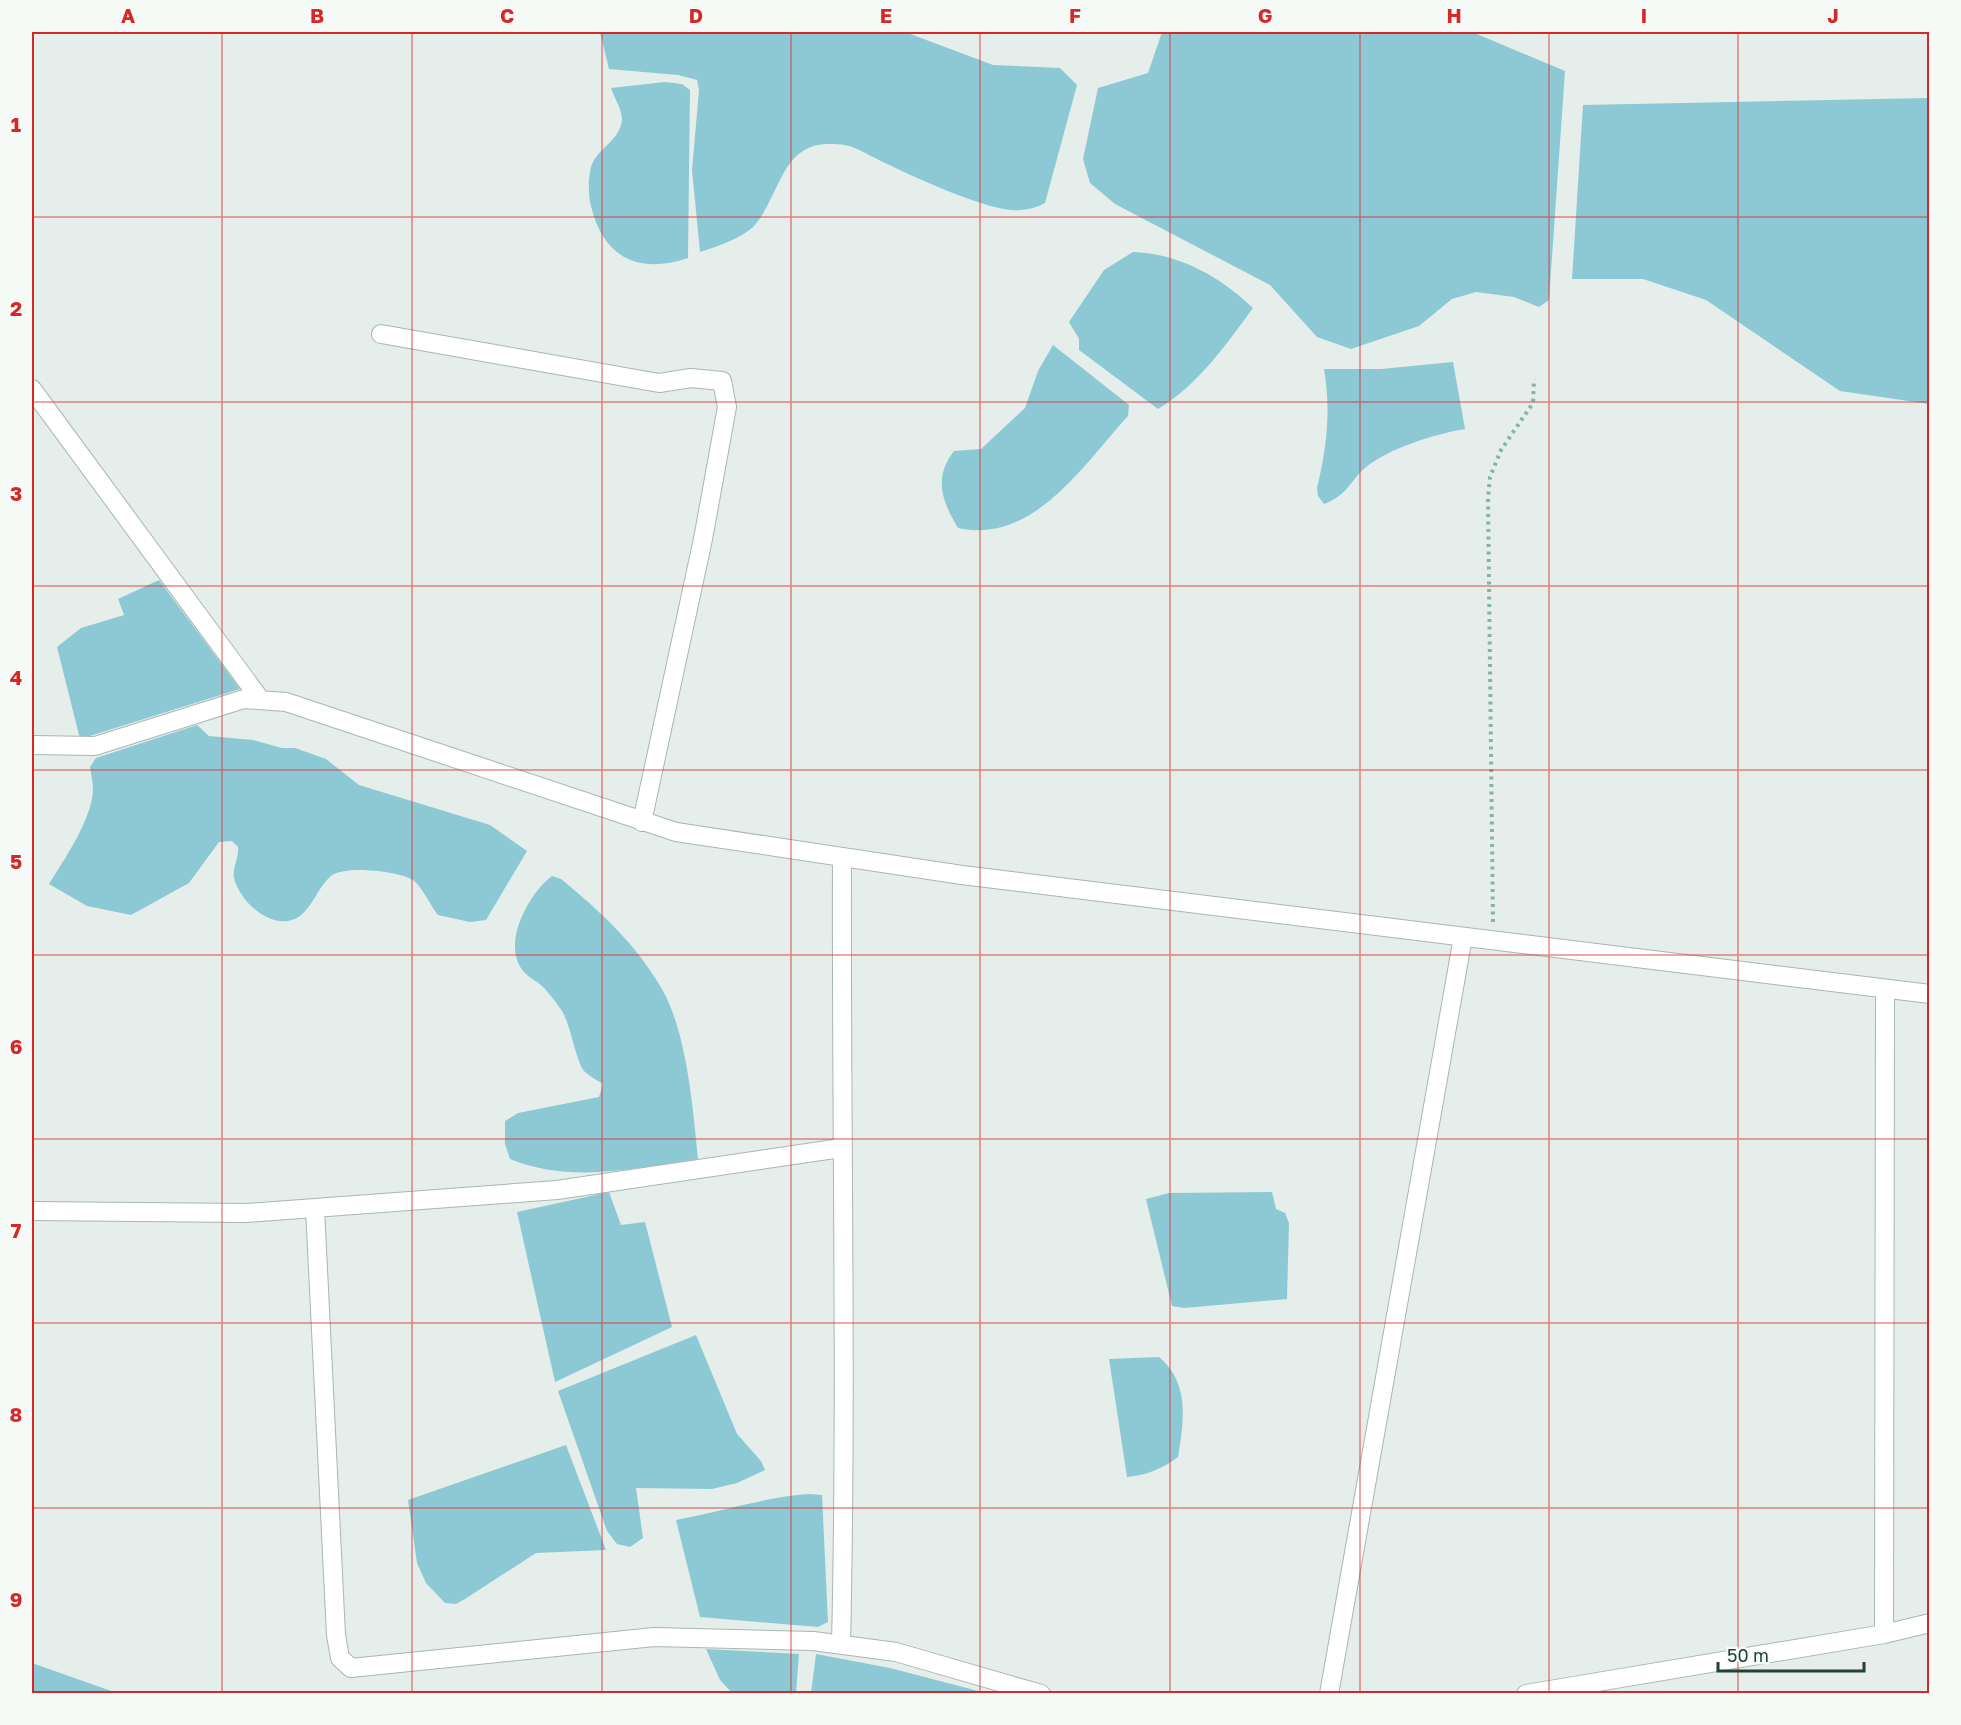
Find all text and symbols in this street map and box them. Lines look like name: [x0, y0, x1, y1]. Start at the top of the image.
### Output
text: A: [121, 3, 135, 27]
text: B: [310, 3, 324, 27]
text: C: [500, 3, 514, 27]
text: D: [689, 3, 703, 27]
text: E: [880, 3, 892, 27]
text: F: [1069, 3, 1081, 27]
text: G: [1258, 3, 1272, 27]
text: H: [1446, 3, 1462, 27]
text: I: [1641, 3, 1647, 27]
text: J: [1827, 3, 1839, 27]
text: 1: [11, 112, 21, 136]
text: 2: [10, 296, 22, 320]
text: 3: [10, 481, 22, 505]
text: 4: [10, 665, 22, 689]
text: 5: [10, 849, 22, 873]
text: 6: [10, 1034, 22, 1058]
text: 7: [11, 1218, 22, 1242]
text: 8: [10, 1402, 22, 1426]
text: 9: [10, 1587, 22, 1611]
scale bar: [1718, 1635, 1864, 1673]
text: 50 m: [1727, 1644, 1769, 1666]

